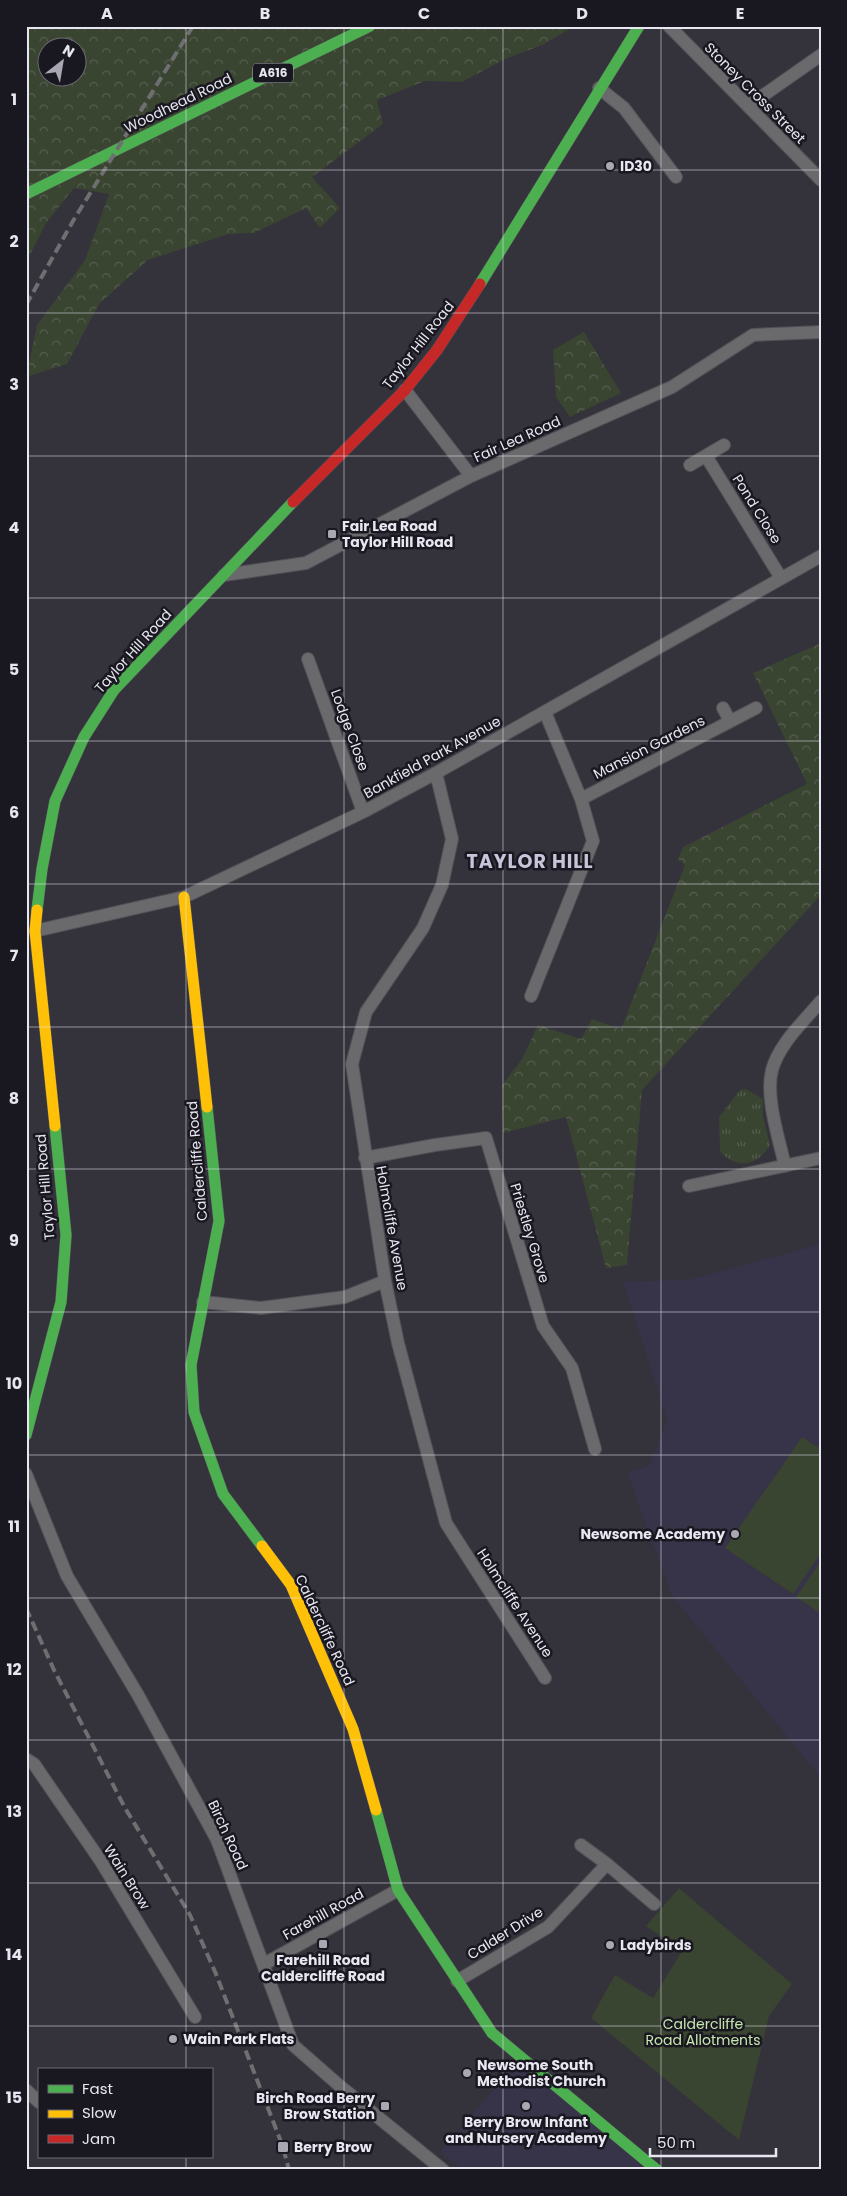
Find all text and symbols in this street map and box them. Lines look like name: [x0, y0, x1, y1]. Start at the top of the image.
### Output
text: A: [101, 2, 113, 25]
text: B: [260, 2, 270, 25]
text: C: [418, 2, 430, 25]
text: D: [576, 2, 588, 25]
text: E: [736, 2, 744, 25]
north arrow: [38, 38, 88, 88]
street label: Stoney Cross Street: [700, 38, 810, 148]
text: N: [59, 40, 78, 62]
road number: A616: [253, 64, 293, 82]
street label: Woodhead Road: [121, 68, 235, 138]
text: 1: [11, 88, 17, 111]
place label: ID30: [620, 156, 652, 176]
marker: ID30: [604, 160, 616, 172]
text: 2: [9, 230, 19, 253]
street label: Taylor Hill Road: [377, 297, 459, 393]
text: 3: [9, 373, 19, 396]
street label: Fair Lea Road: [470, 411, 564, 467]
street label: Pond Close: [728, 470, 786, 548]
text: 4: [9, 516, 20, 539]
place label: Fair Lea Road Taylor Hill Road: [342, 516, 453, 552]
marker: Fair Lea Road Taylor Hill Road: [326, 528, 338, 540]
street label: Taylor Hill Road: [90, 605, 176, 697]
text: 5: [9, 658, 19, 681]
street label: Lodge Close: [326, 686, 374, 774]
street label: Mansion Gardens: [590, 710, 708, 784]
street label: Bankfield Park Avenue: [360, 711, 504, 803]
text: 6: [9, 801, 19, 824]
district label: TAYLOR HILL: [466, 848, 594, 875]
text: 7: [10, 944, 19, 967]
text: 8: [9, 1087, 19, 1110]
street label: Caldercliffe Road: [182, 1100, 212, 1222]
street label: Taylor Hill Road: [30, 1133, 60, 1241]
street label: Holmcliffe Avenue: [371, 1164, 413, 1292]
street label: Priestley Grove: [505, 1181, 555, 1286]
text: 9: [9, 1229, 19, 1252]
text: 10: [6, 1372, 22, 1395]
text: 11: [8, 1515, 20, 1538]
place label: Newsome Academy: [580, 1524, 725, 1544]
marker: Newsome Academy: [729, 1528, 741, 1540]
street label: Holmcliffe Avenue: [472, 1545, 558, 1662]
street label: Caldercliffe Road: [290, 1571, 360, 1689]
text: 12: [6, 1658, 22, 1681]
street label: Birch Road: [203, 1797, 253, 1873]
text: 13: [6, 1800, 22, 1823]
street label: Wain Brow: [99, 1841, 155, 1914]
street label: Farehill Road: [279, 1883, 367, 1945]
street label: Calder Drive: [463, 1902, 547, 1964]
place label: Ladybirds: [620, 1935, 692, 1955]
marker: Farehill Road Caldercliffe Road: [317, 1938, 329, 1950]
marker: Ladybirds: [604, 1939, 616, 1951]
text: 14: [6, 1943, 23, 1966]
place label: Farehill Road Caldercliffe Road: [261, 1950, 385, 1986]
park label: Caldercliffe Road Allotments: [646, 2014, 760, 2050]
place label: Wain Park Flats: [183, 2029, 295, 2049]
marker: Wain Park Flats: [167, 2033, 179, 2045]
place label: Newsome South Methodist Church: [477, 2055, 606, 2091]
marker: Newsome South Methodist Church: [461, 2067, 473, 2079]
legend: [38, 2068, 212, 2158]
text: Fast: [82, 2078, 113, 2099]
text: 15: [6, 2086, 22, 2109]
place label: Birch Road Berry Brow Station: [256, 2088, 375, 2124]
marker: Birch Road Berry Brow Station: [379, 2100, 391, 2112]
marker: Berry Brow Infant and Nursery Academy: [520, 2100, 532, 2112]
text: Slow: [82, 2102, 117, 2123]
place label: Berry Brow Infant and Nursery Academy: [445, 2112, 607, 2148]
scale bar: [650, 2126, 776, 2158]
text: Jam: [82, 2128, 116, 2149]
text: 50 m: [657, 2132, 695, 2153]
place label: Berry Brow: [294, 2137, 373, 2157]
marker: Berry Brow: [276, 2140, 290, 2154]

